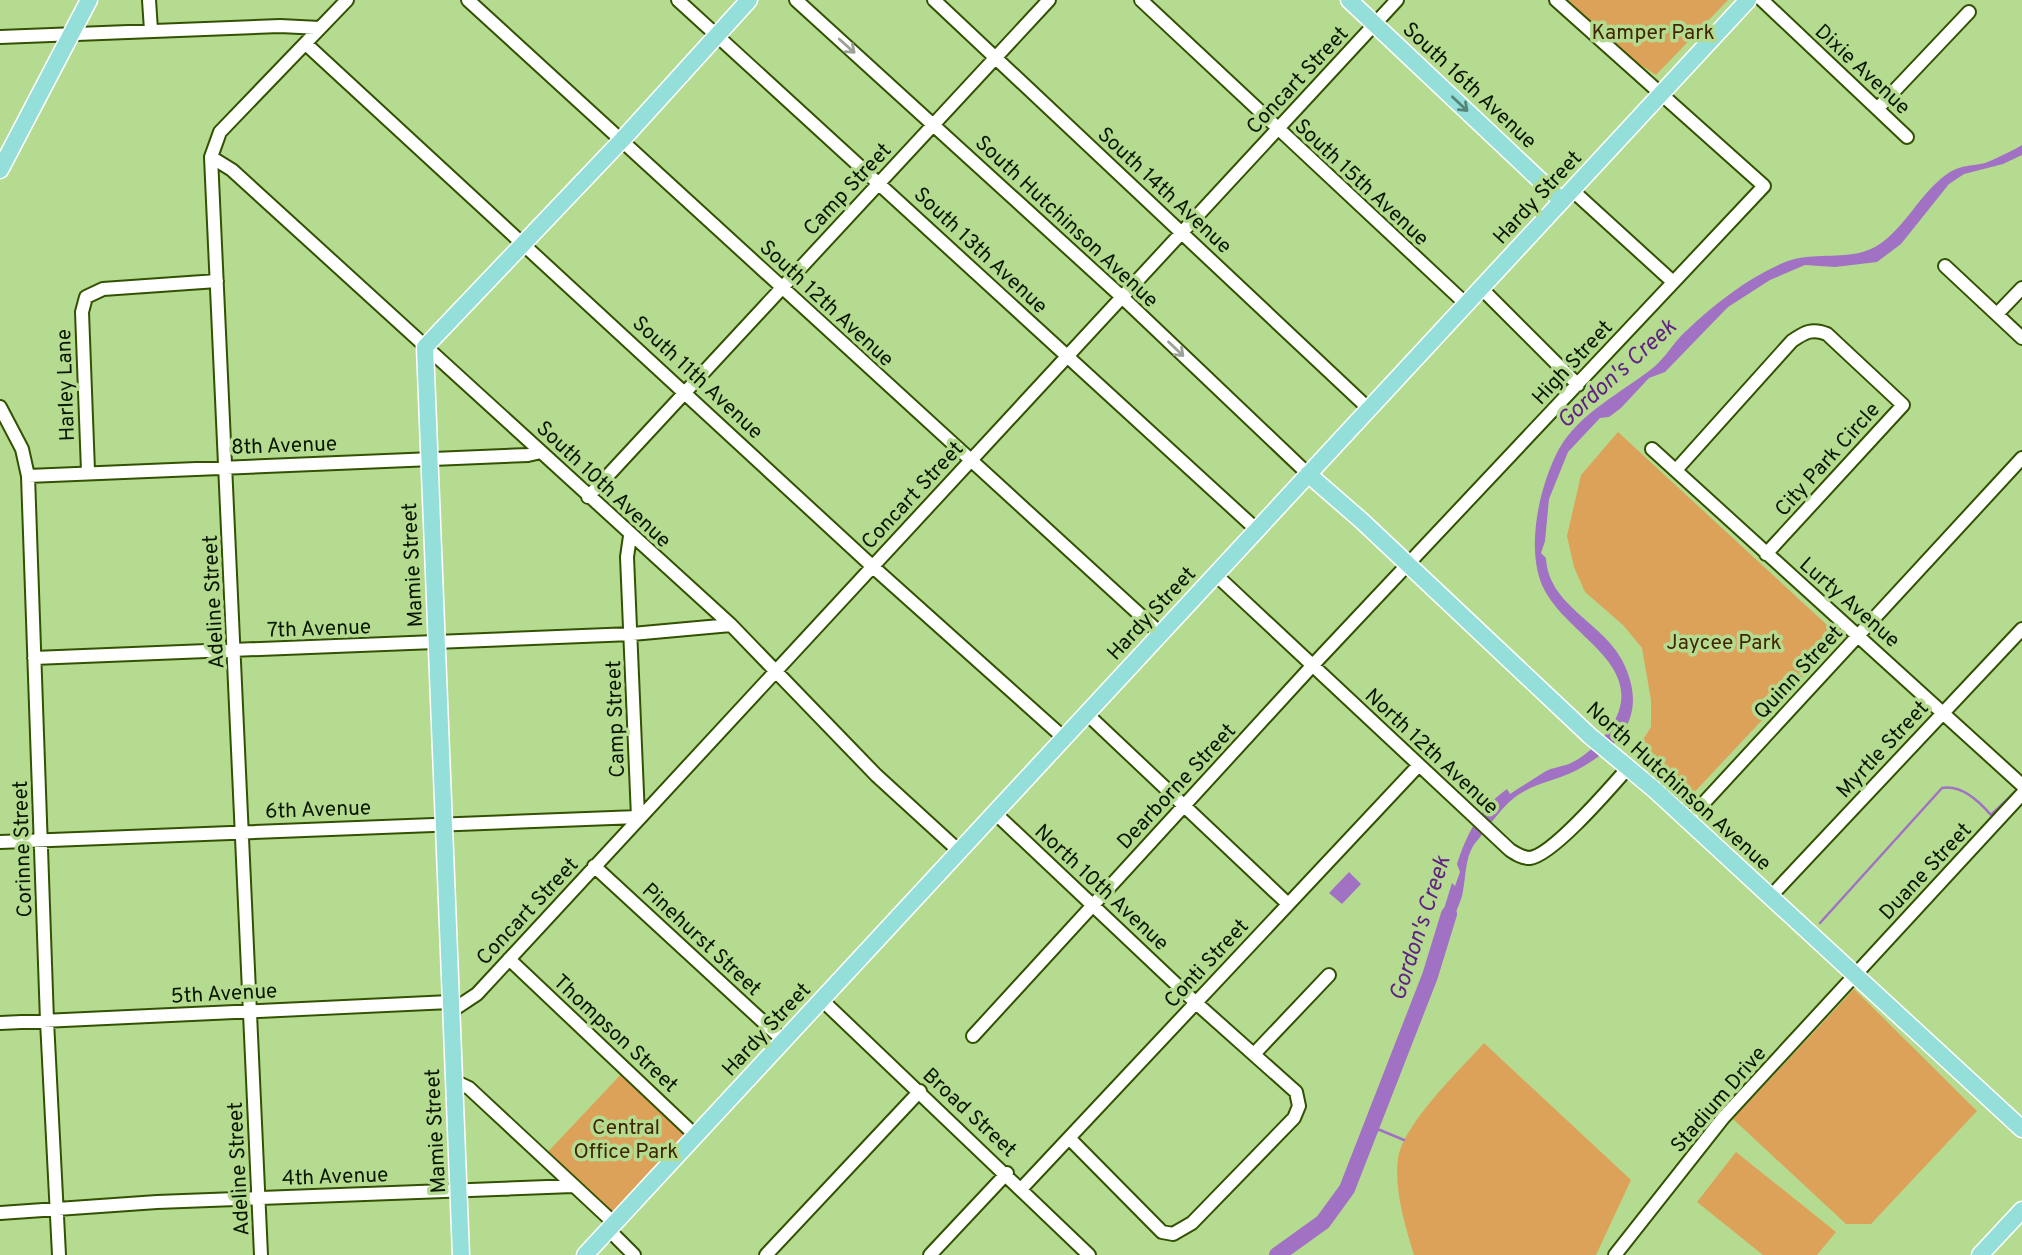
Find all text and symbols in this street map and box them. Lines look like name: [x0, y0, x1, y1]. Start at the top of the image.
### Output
street label: South 16th Avenue: [1396, 17, 1542, 155]
street label: Dixie Avenue: [1808, 19, 1916, 121]
park label: Kamper Park: [1591, 20, 1715, 47]
street label: Concart Street: [1241, 21, 1355, 141]
one-way arrow: [838, 38, 856, 54]
one-way arrow: [1451, 96, 1469, 112]
street label: South 15th Avenue: [1288, 114, 1434, 252]
street label: South 14th Avenue: [1091, 122, 1237, 260]
street label: South Hutchinson Avenue: [969, 130, 1163, 314]
street label: Camp Street: [798, 138, 898, 242]
street label: Hardy Street: [1488, 145, 1588, 251]
street label: South 13th Avenue: [907, 182, 1053, 320]
street label: South 12th Avenue: [753, 235, 899, 373]
street label: South 11th Avenue: [626, 310, 768, 446]
water label: Gordon's Creek: [1552, 313, 1684, 436]
street label: High Street: [1527, 315, 1619, 411]
street label: Harley Lane: [51, 328, 82, 442]
one-way arrow: [1167, 341, 1184, 358]
street label: City Park Circle: [1770, 397, 1887, 523]
street label: South 10th Avenue: [530, 416, 676, 555]
street label: 8th Avenue: [231, 431, 338, 462]
street label: Concart Street: [856, 436, 970, 556]
street label: Mamie Street: [397, 502, 430, 628]
street label: Adeline Street: [198, 534, 231, 670]
street label: Lurty Avenue: [1793, 552, 1905, 654]
street label: Hardy Street: [1102, 561, 1202, 667]
street label: 7th Avenue: [267, 614, 371, 645]
street label: Quinn Street: [1749, 620, 1850, 726]
park label: Jaycee Park: [1666, 630, 1782, 657]
street label: Camp Street: [601, 660, 632, 778]
street label: North 12th Avenue: [1358, 683, 1504, 821]
street label: Myrtle Street: [1831, 696, 1935, 804]
street label: North Hutchinson Avenue: [1580, 697, 1776, 878]
street label: Dearborne Street: [1112, 718, 1242, 856]
street label: Corinne Street: [8, 780, 39, 918]
street label: 6th Avenue: [265, 795, 372, 826]
street label: Duane Street: [1874, 818, 1978, 926]
street label: North 10th Avenue: [1028, 819, 1174, 957]
street label: Concart Street: [471, 852, 585, 972]
water label: Gordon's Creek: [1384, 852, 1459, 1005]
street label: Pinehurst Street: [635, 878, 767, 1003]
street label: Conti Street: [1159, 914, 1255, 1014]
street label: Thompson Street: [547, 969, 683, 1099]
street label: Hardy Street: [717, 977, 817, 1083]
street label: 5th Avenue: [170, 978, 278, 1011]
street label: Stadium Drive: [1665, 1041, 1773, 1159]
street label: Broad Street: [916, 1063, 1022, 1164]
street label: Mamie Street: [420, 1068, 453, 1194]
street label: Adeline Street: [223, 1101, 256, 1237]
park label: Central Office Park: [573, 1115, 679, 1166]
street label: 4th Avenue: [281, 1162, 389, 1193]

